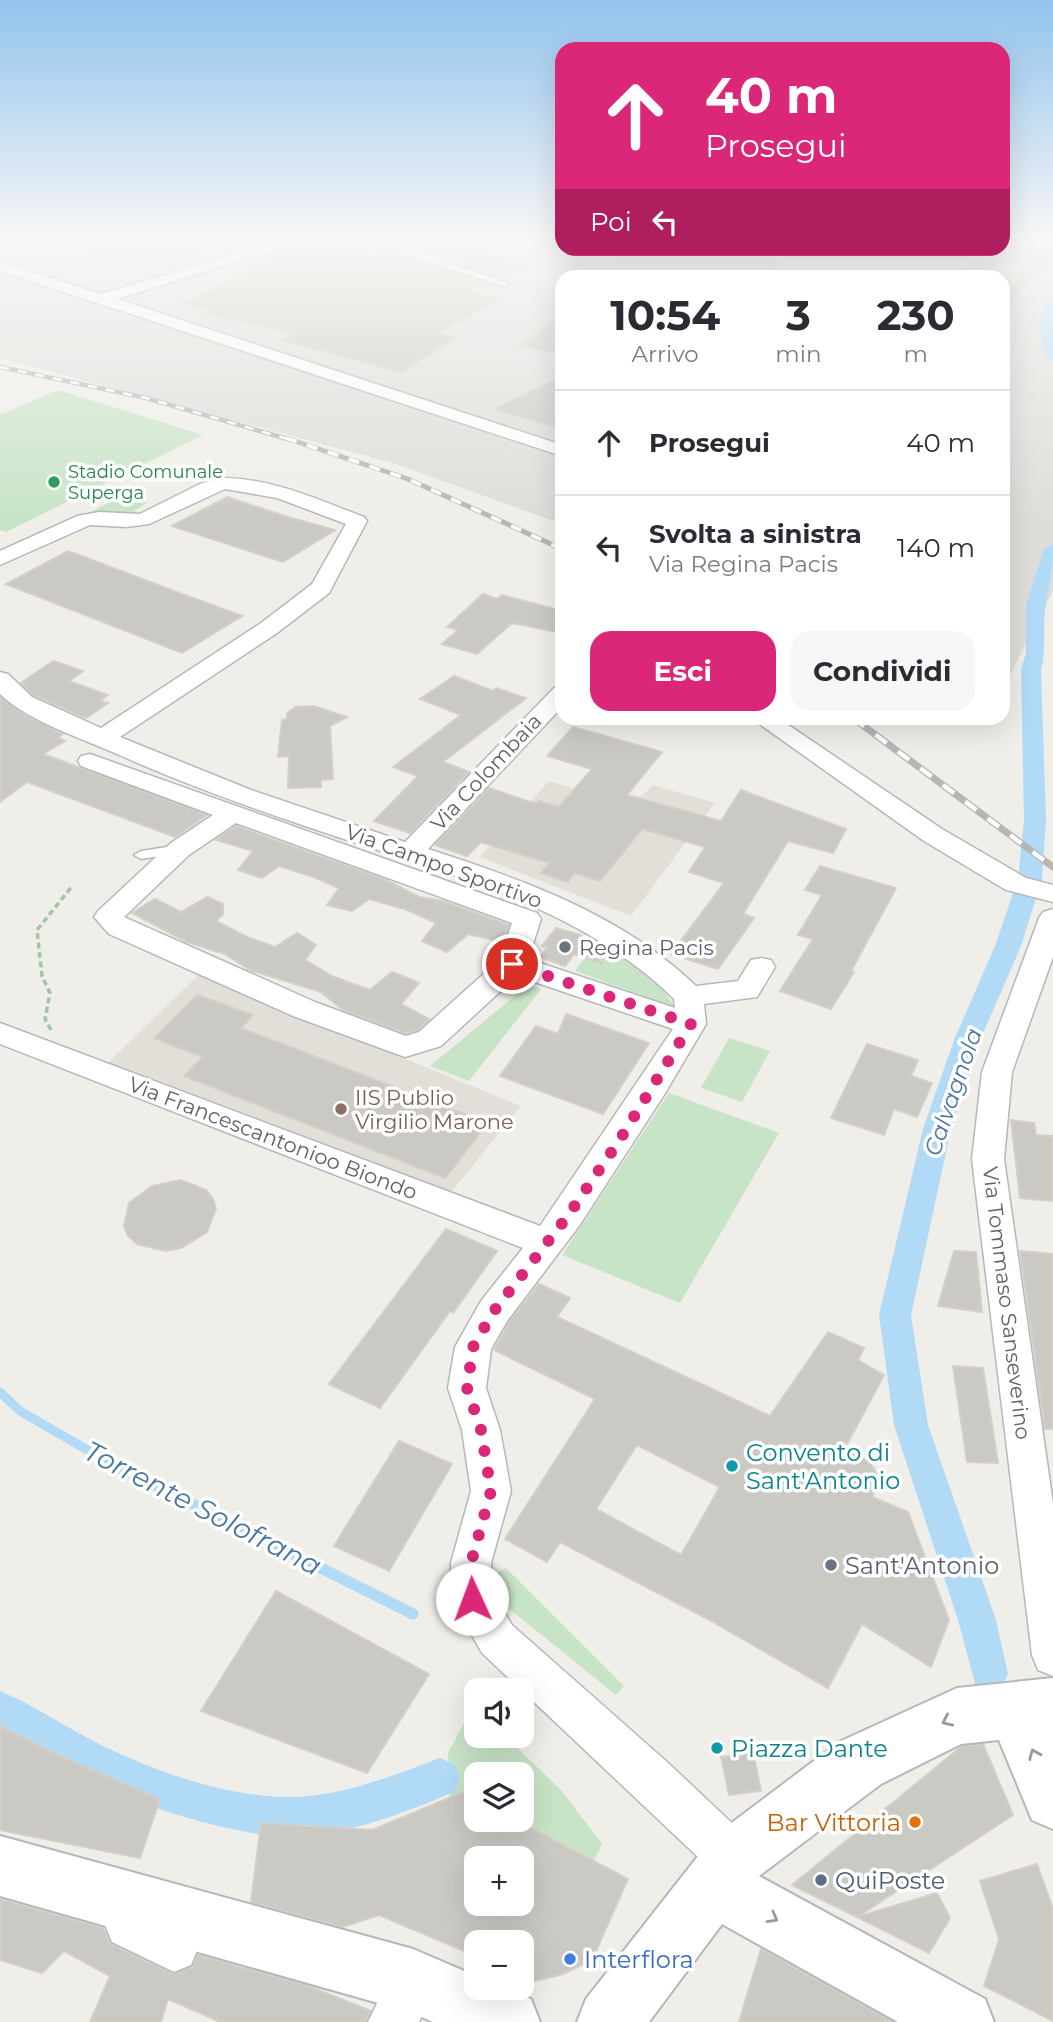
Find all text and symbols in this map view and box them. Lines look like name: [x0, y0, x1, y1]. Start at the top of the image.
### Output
text: 40 m: [705, 66, 837, 125]
icon: ahead: [590, 70, 681, 161]
text: Prosegui: [705, 126, 847, 165]
icon: left: [646, 203, 684, 241]
text: Poi: [590, 206, 632, 238]
text: 10:54: [610, 289, 720, 341]
text: 3: [786, 289, 811, 341]
text: 230: [877, 289, 955, 341]
text: Arrivo: [631, 340, 699, 368]
text: min: [775, 340, 821, 368]
text: m: [904, 340, 928, 368]
icon: ahead: [590, 424, 628, 462]
text: Prosegui: [649, 427, 770, 459]
text: 40 m: [906, 427, 975, 459]
place label: Stadio Comunale Superga: [68, 461, 223, 504]
marker: Stadio Comunale Superga: [46, 474, 62, 490]
text: Svolta a sinistra: [649, 518, 862, 550]
icon: left: [590, 529, 628, 567]
text: 140 m: [897, 532, 975, 564]
text: Via Regina Pacis: [649, 550, 838, 578]
button: Esci: [590, 631, 776, 711]
button: Condividi: [790, 631, 975, 711]
street label: Via Colombaia: [425, 708, 547, 836]
street label: Via Campo Sportivo: [342, 819, 546, 913]
pin: [482, 934, 542, 994]
place label: Regina Pacis: [579, 935, 714, 960]
marker: Regina Pacis: [557, 939, 573, 955]
icon: arrive: [493, 945, 531, 983]
water label: Calvagnola: [918, 1025, 988, 1159]
street label: Via Francescantonioo Biondo: [125, 1071, 421, 1205]
place label: IIS Publio Virgilio Marone: [355, 1085, 514, 1134]
marker: IIS Publio Virgilio Marone: [333, 1101, 349, 1117]
street label: Via Tommaso Sanseverino: [978, 1165, 1036, 1441]
water label: Torrente Solofrana: [79, 1433, 327, 1583]
place label: Convento di Sant'Antonio: [746, 1438, 900, 1495]
marker: Convento di Sant'Antonio: [724, 1458, 740, 1474]
place label: Sant'Antonio: [845, 1551, 999, 1580]
marker: Sant'Antonio: [823, 1557, 839, 1573]
position arrow: [435, 1562, 509, 1636]
map controls: [464, 1678, 534, 2000]
button: sound: [464, 1678, 534, 1748]
one-way arrow: [942, 1713, 954, 1727]
place label: Piazza Dante: [731, 1734, 888, 1763]
marker: Piazza Dante: [709, 1740, 725, 1756]
one-way arrow: [1028, 1748, 1042, 1760]
button: layers: [464, 1762, 534, 1832]
place label: Bar Vittoria: [766, 1808, 901, 1837]
marker: Bar Vittoria: [907, 1814, 923, 1830]
button: +: [464, 1846, 534, 1916]
place label: QuiPoste: [835, 1866, 945, 1895]
marker: QuiPoste: [813, 1872, 829, 1888]
one-way arrow: [766, 1910, 779, 1923]
button: −: [464, 1930, 534, 2000]
place label: Interflora: [584, 1945, 694, 1974]
marker: Interflora: [562, 1951, 578, 1967]

